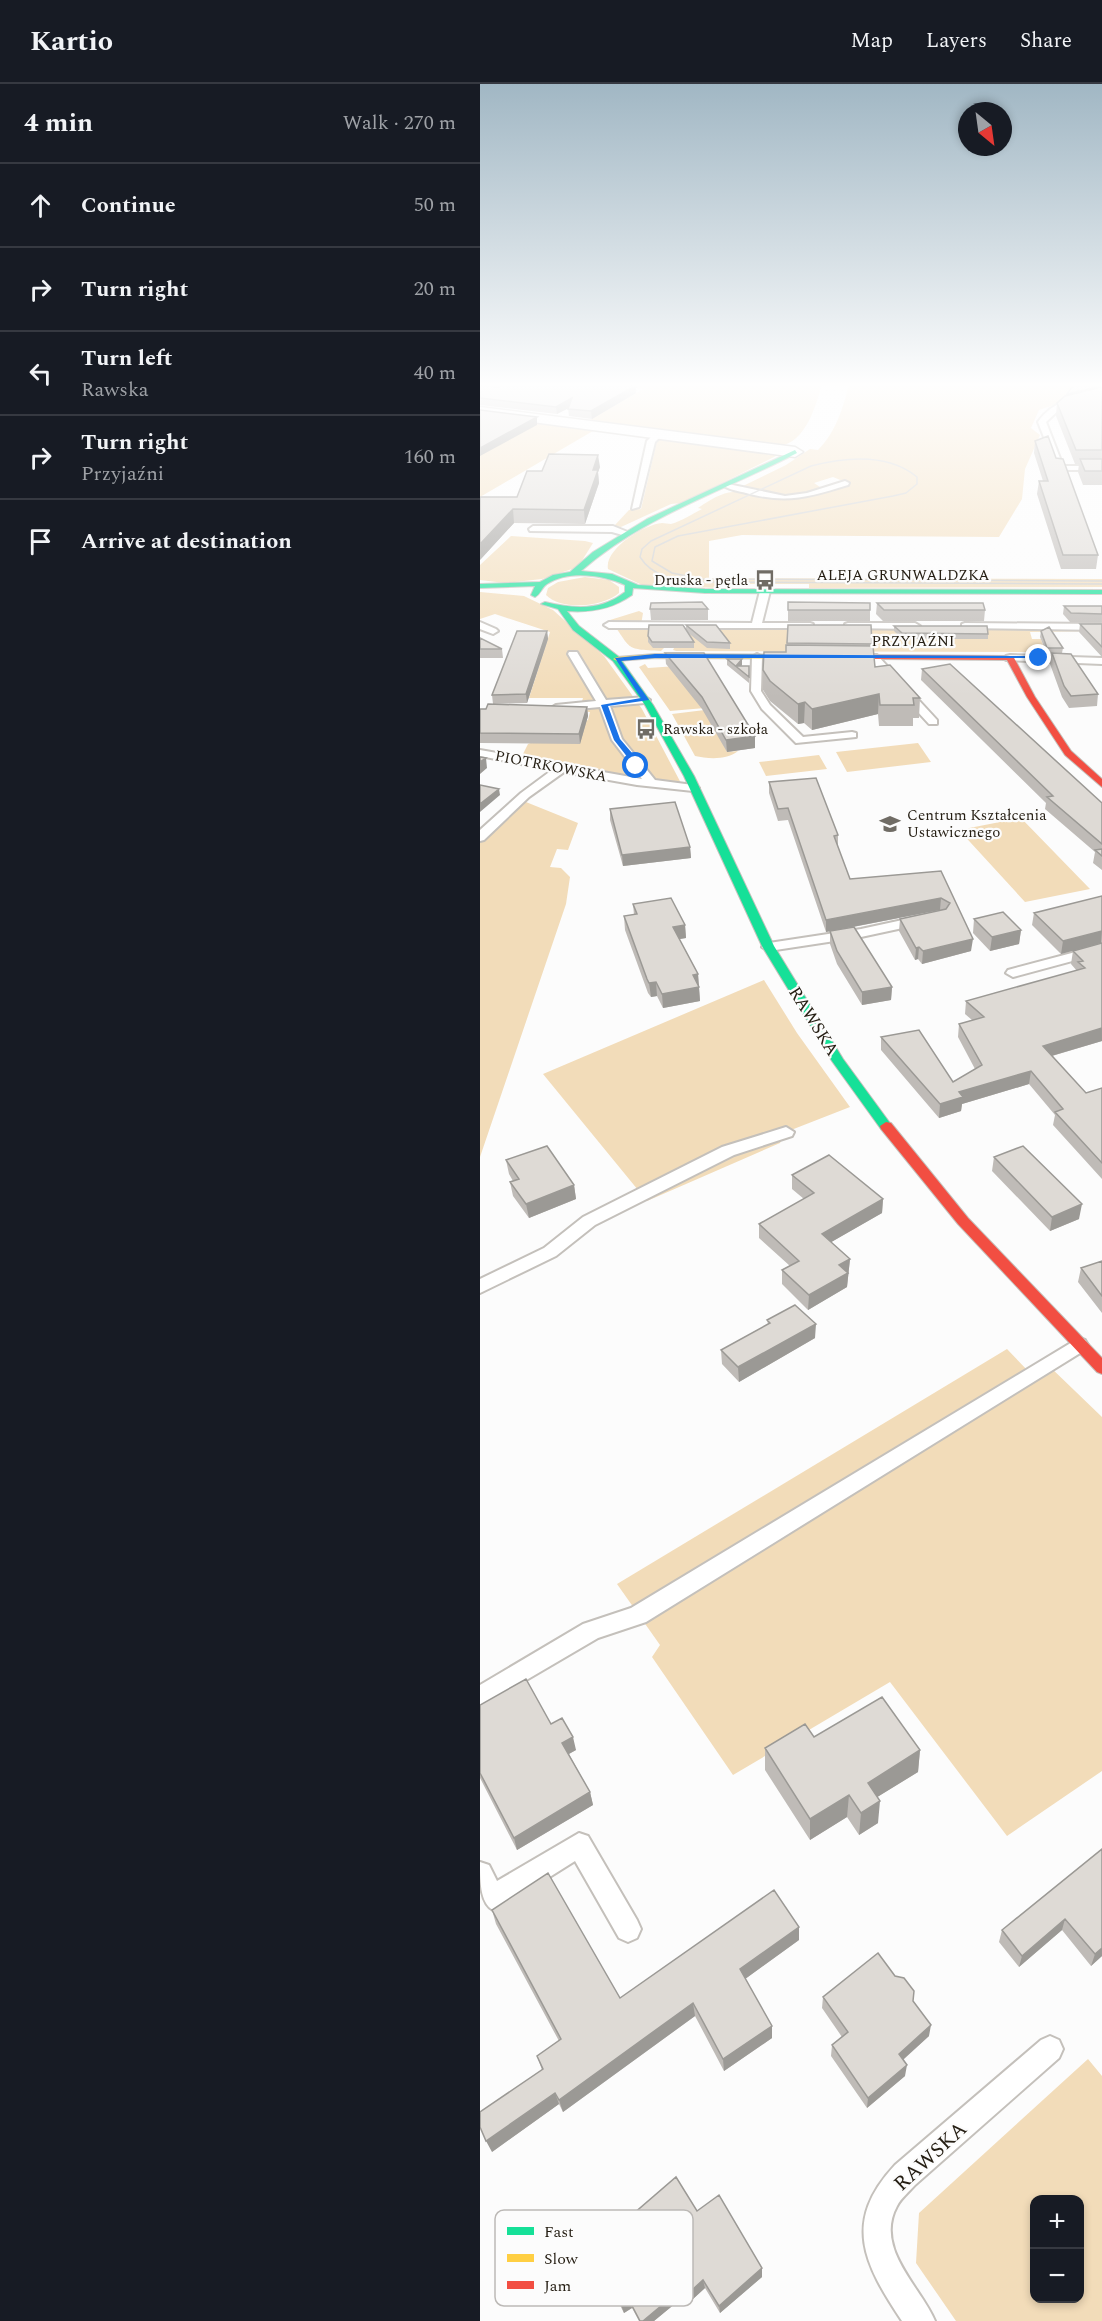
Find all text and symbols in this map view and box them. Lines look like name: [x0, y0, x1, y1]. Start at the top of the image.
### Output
text: Kartio: [30, 20, 113, 63]
text: Map: [851, 25, 893, 57]
text: Layers: [926, 25, 987, 57]
text: Share: [1020, 25, 1072, 57]
north arrow: [958, 102, 1012, 156]
text: 4 min: [24, 103, 93, 143]
text: Walk · 270 m: [343, 108, 456, 138]
icon: ahead: [24, 189, 57, 222]
text: Continue: [81, 189, 176, 222]
text: 50 m: [414, 190, 456, 220]
icon: right: [24, 273, 57, 306]
text: Turn right: [81, 273, 188, 306]
text: 20 m: [414, 274, 456, 304]
text: Turn left: [81, 342, 173, 375]
icon: left: [24, 357, 57, 390]
text: 40 m: [414, 358, 456, 388]
text: Rawska: [81, 375, 149, 405]
text: Turn right: [81, 426, 188, 459]
icon: right: [24, 441, 57, 474]
text: 160 m: [404, 442, 456, 472]
text: Przyjaźni: [81, 459, 164, 489]
icon: arrive: [24, 525, 57, 558]
text: Arrive at destination: [81, 525, 292, 558]
street label: ALEJA GRUNWALDZKA: [816, 564, 990, 587]
bus stop icon: Druska - pętla: [753, 568, 777, 592]
place label: Druska - pętla: [654, 569, 749, 592]
street label: PRZYJAŹNI: [871, 630, 955, 653]
route end: [1025, 644, 1051, 670]
bus stop icon: Rawska - szkoła: [634, 717, 658, 741]
place label: Rawska - szkoła: [663, 718, 769, 741]
street label: PIOTRKOWSKA: [493, 744, 609, 789]
route start: [622, 752, 648, 778]
place label: Centrum Kształcenia Ustawicznego: [907, 804, 1047, 844]
school or university icon: Centrum Kształcenia Ustawicznego: [878, 812, 902, 836]
street label: RAWSKA: [782, 981, 846, 1061]
street label: RAWSKA: [887, 2114, 975, 2199]
map controls: [1030, 2195, 1084, 2303]
button: +: [1030, 2195, 1084, 2249]
legend: [495, 2210, 693, 2306]
text: Fast: [544, 2220, 574, 2244]
text: Slow: [544, 2247, 579, 2271]
button: −: [1030, 2249, 1084, 2303]
text: Jam: [544, 2274, 572, 2298]

